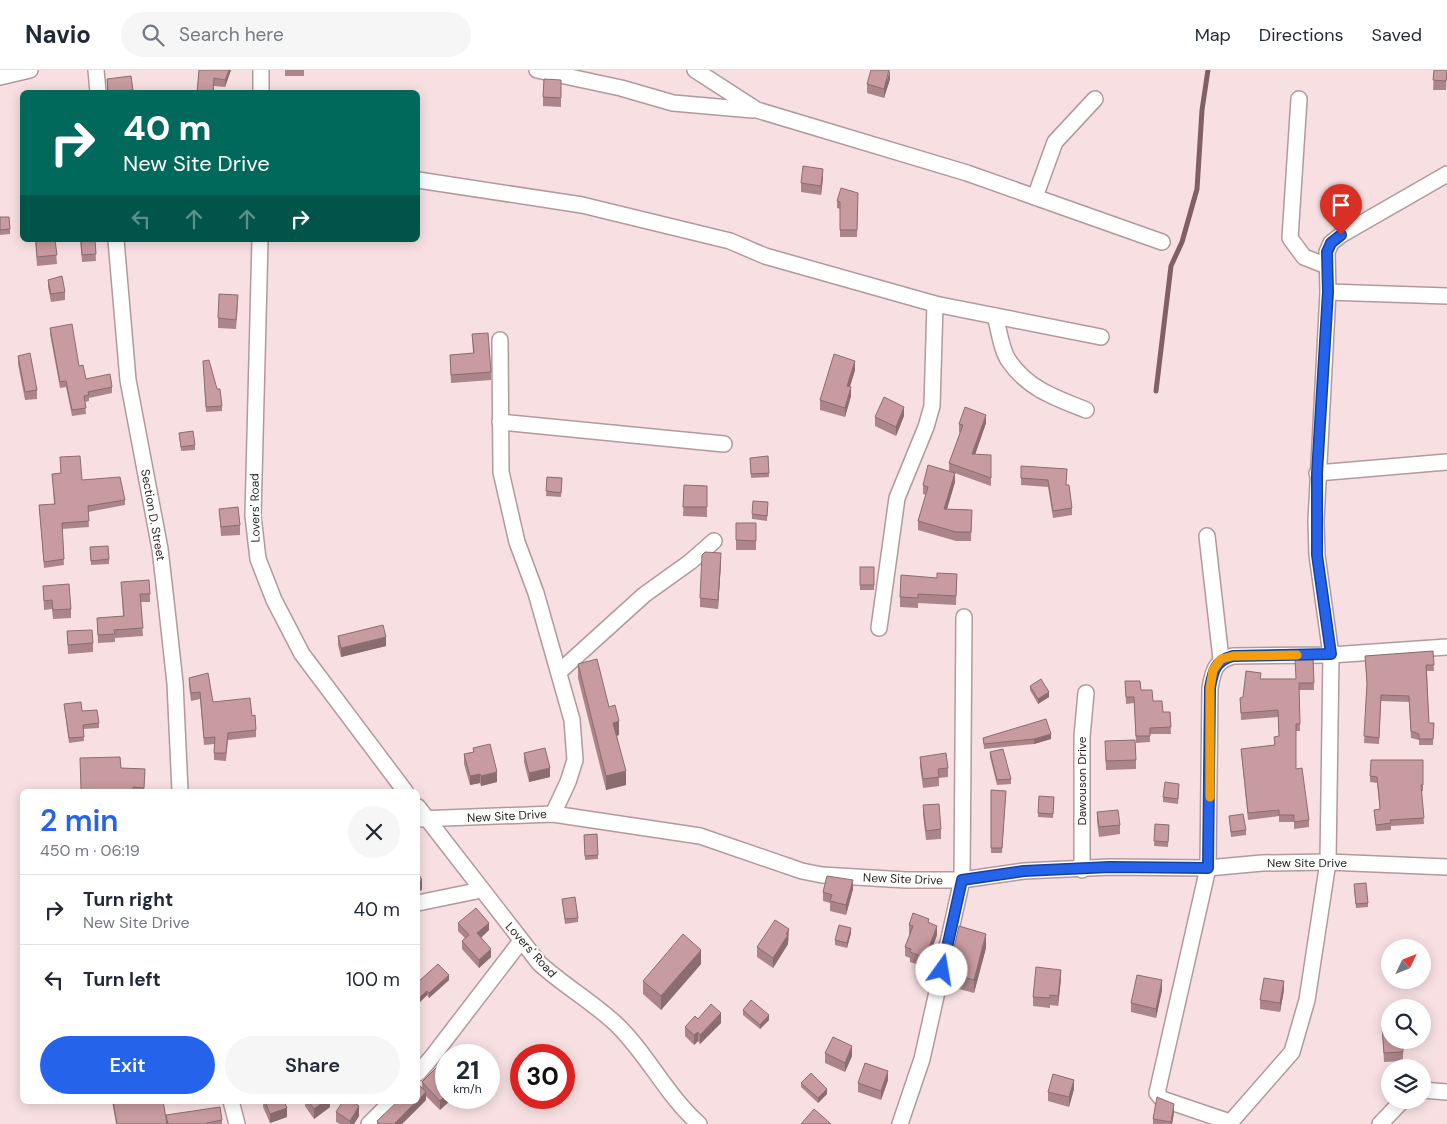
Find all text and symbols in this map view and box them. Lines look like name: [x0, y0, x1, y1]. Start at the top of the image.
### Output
search box: [121, 12, 471, 57]
text: Navio: [25, 19, 91, 50]
icon: search: [139, 21, 167, 49]
text: Search here: [179, 22, 284, 47]
text: Map: [1195, 23, 1231, 47]
text: Directions: [1259, 23, 1344, 47]
text: Saved: [1372, 23, 1422, 47]
text: 40 m: [123, 105, 212, 151]
icon: right: [40, 110, 105, 175]
text: New Site Drive: [123, 149, 270, 178]
pin: [1320, 184, 1362, 235]
icon: arrive: [1327, 191, 1355, 219]
icon: left: [127, 205, 155, 233]
icon: ahead: [180, 205, 208, 233]
icon: ahead: [233, 205, 261, 233]
icon: right: [286, 205, 314, 233]
street label: Section D. Street: [137, 468, 169, 562]
street label: Lovers' Road: [246, 473, 264, 543]
street label: Dawouson Drive: [1074, 736, 1090, 826]
text: 2 min: [40, 801, 118, 840]
button: close: [348, 806, 400, 858]
street label: New Site Drive: [467, 806, 548, 826]
text: 450 m · 06:19: [40, 840, 140, 861]
street label: New Site Drive: [1267, 855, 1347, 871]
street label: New Site Drive: [863, 870, 943, 888]
text: Turn right: [83, 887, 173, 912]
icon: right: [40, 896, 68, 924]
text: 40 m: [353, 897, 400, 922]
text: New Site Drive: [83, 912, 190, 933]
street label: Lovers' Road: [502, 919, 560, 981]
north arrow: [1381, 939, 1431, 989]
map controls: [1381, 939, 1431, 1109]
position arrow: [915, 943, 967, 995]
icon: left: [40, 966, 68, 994]
text: Turn left: [83, 967, 161, 992]
text: 100 m: [346, 967, 400, 992]
button: search: [1381, 999, 1431, 1049]
button: Exit: [40, 1036, 215, 1094]
button: Share: [225, 1036, 400, 1094]
speed limit sign: 30: [510, 1044, 575, 1109]
text: 21: [456, 1054, 479, 1087]
button: layers: [1381, 1059, 1431, 1109]
text: km/h: [453, 1081, 482, 1097]

